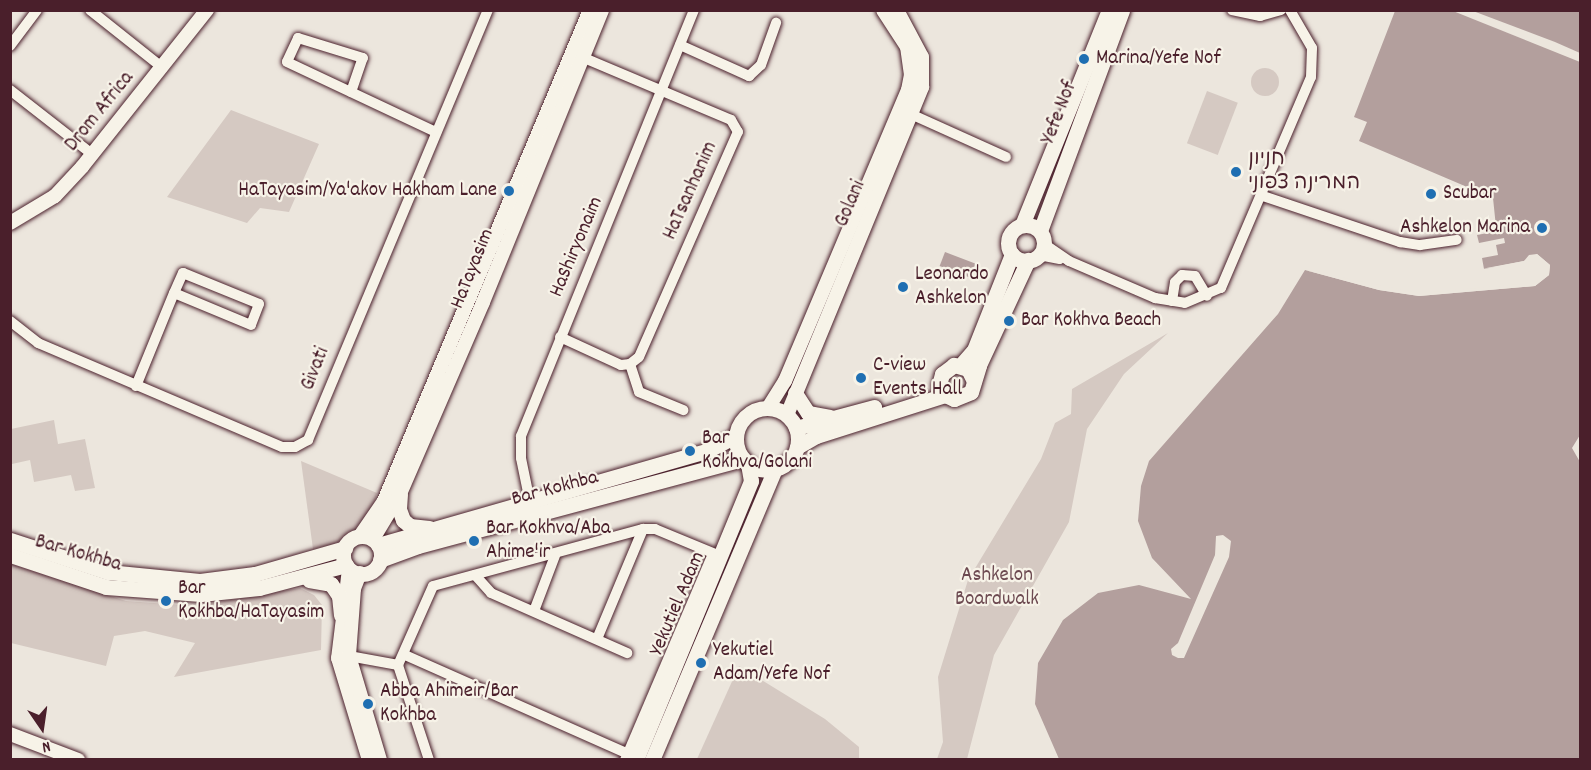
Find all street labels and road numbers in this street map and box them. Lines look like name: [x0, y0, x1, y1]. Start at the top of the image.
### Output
street label: Drom Africa: [60, 67, 140, 157]
street label: Yefe Nof: [1037, 78, 1083, 148]
street label: HaTsanhanim: [658, 138, 724, 244]
street label: Golani: [830, 177, 872, 231]
street label: HaShiryonaim: [545, 193, 609, 301]
street label: HaTayasim: [446, 225, 500, 313]
street label: Givati: [296, 344, 336, 394]
street label: Bar Kokhba: [509, 465, 601, 513]
street label: Bar Kokhba: [32, 530, 124, 578]
street label: Yekutiel Adam: [645, 548, 711, 660]

